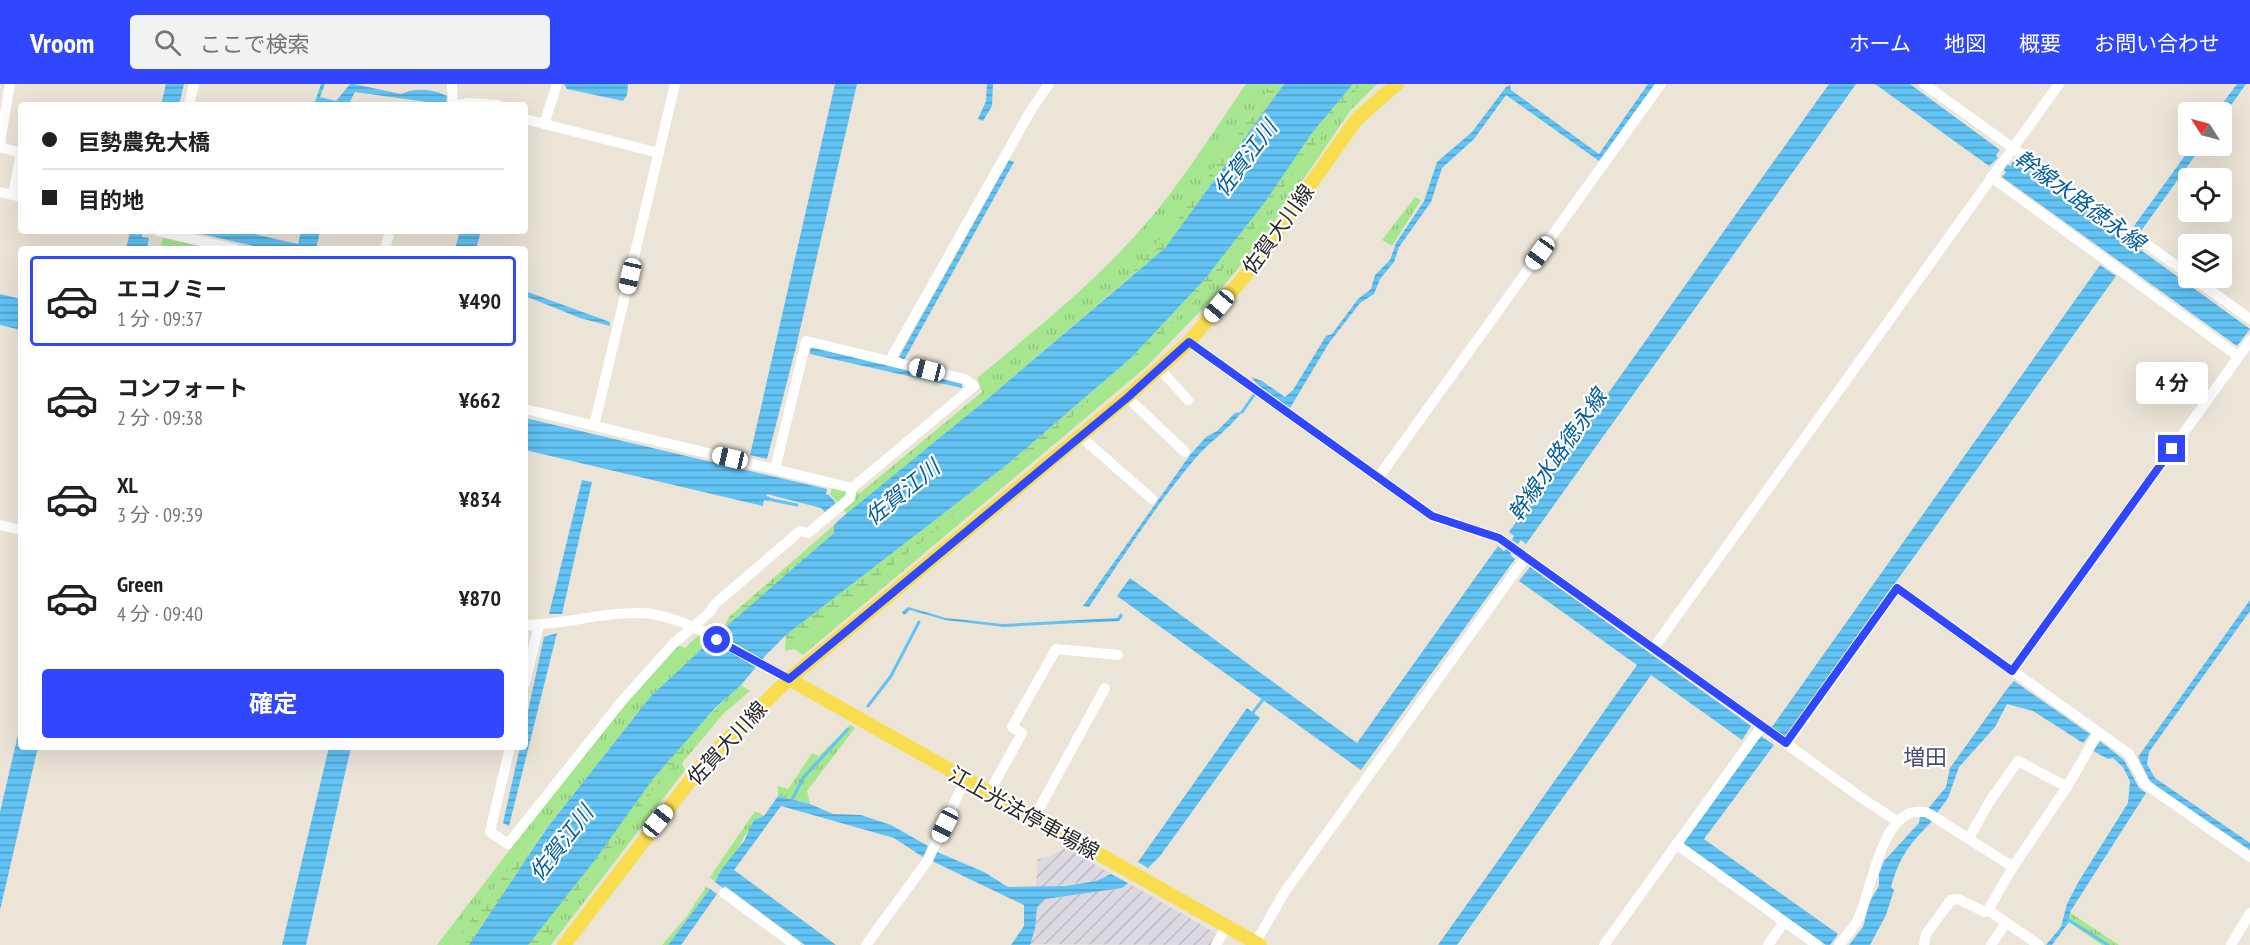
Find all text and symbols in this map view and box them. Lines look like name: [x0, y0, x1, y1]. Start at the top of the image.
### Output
search box: [130, 15, 550, 69]
text: Vroom: [30, 24, 94, 61]
icon: search: [151, 26, 184, 59]
text: ここで検索: [199, 30, 309, 58]
text: ホーム: [1849, 30, 1911, 57]
text: 地図: [1944, 30, 1986, 57]
text: 概要: [2019, 30, 2061, 57]
text: お問い合わせ: [2094, 30, 2220, 57]
north arrow: [2178, 102, 2232, 156]
map controls: [2178, 102, 2232, 288]
water label: 佐賀江川: [1207, 113, 1284, 202]
text: 巨勢農免大橋: [78, 128, 210, 156]
water label: 幹線水路徳永線: [2009, 143, 2153, 258]
button: locate: [2178, 168, 2232, 222]
street label: 佐賀大川線: [1236, 179, 1320, 279]
text: 目的地: [78, 186, 144, 214]
car: [1522, 233, 1558, 273]
button: layers: [2178, 234, 2232, 288]
car: [617, 256, 643, 296]
icon: car: [45, 274, 99, 328]
text: エコノミー: [117, 275, 227, 303]
car: [1201, 286, 1237, 326]
text: ¥490: [459, 287, 501, 315]
text: 1 分 · 09:37: [117, 306, 203, 332]
car: [907, 357, 947, 383]
callout: 4 分: [2136, 362, 2208, 404]
text: 4 分: [2155, 370, 2189, 396]
icon: car: [45, 373, 99, 427]
text: コンフォート: [117, 374, 248, 402]
water label: 幹線水路徳永線: [1501, 381, 1614, 526]
text: ¥662: [459, 386, 501, 414]
text: 2 分 · 09:38: [117, 405, 203, 431]
route end: [2158, 435, 2185, 462]
car: [710, 445, 750, 471]
water label: 佐賀江川: [859, 452, 947, 531]
text: XL: [117, 471, 138, 499]
icon: car: [45, 472, 99, 526]
text: ¥834: [459, 485, 501, 513]
text: 3 分 · 09:39: [117, 502, 203, 528]
text: Green: [117, 570, 163, 598]
icon: car: [45, 571, 99, 625]
text: ¥870: [459, 584, 501, 612]
text: 4 分 · 09:40: [117, 601, 203, 627]
route start: [703, 626, 730, 653]
button: 確定: [42, 669, 504, 738]
street label: 佐賀大川線: [681, 695, 773, 791]
district label: 増田: [1903, 743, 1947, 771]
street label: 江上光法停車場線: [944, 760, 1104, 866]
water label: 佐賀江川: [523, 798, 600, 886]
car: [640, 801, 676, 841]
car: [929, 805, 961, 845]

